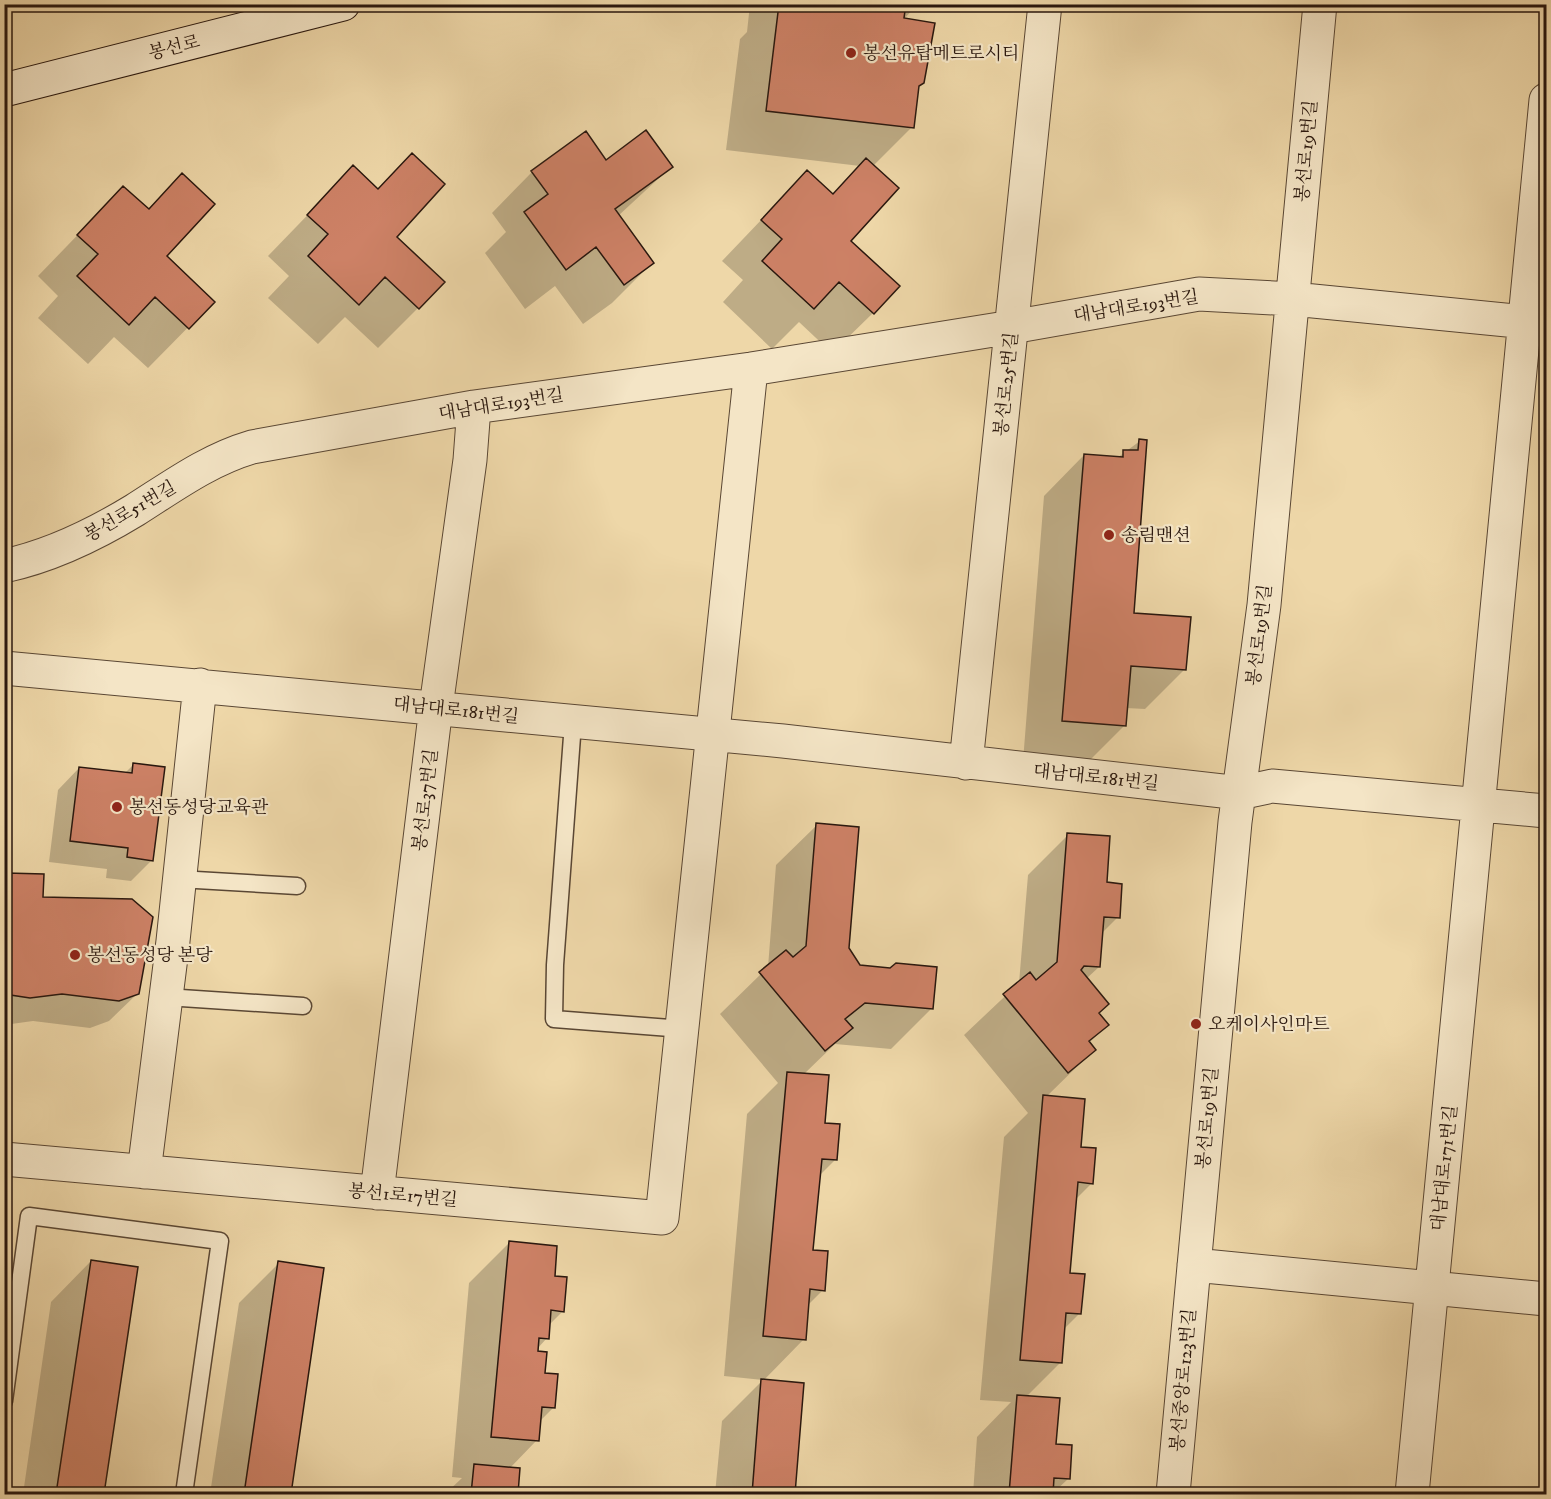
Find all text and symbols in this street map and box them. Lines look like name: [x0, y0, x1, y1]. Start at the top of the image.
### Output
street label: 봉선로: [146, 31, 202, 65]
place label: 봉선유탑메트로시티: [863, 43, 1020, 65]
marker: 봉선유탑메트로시티: [844, 46, 858, 60]
street label: 봉선로19번길: [1292, 99, 1322, 203]
street label: 대남대로193번길: [1072, 286, 1200, 328]
street label: 봉선로25번길: [991, 331, 1023, 437]
street label: 대남대로193번길: [437, 384, 565, 426]
street label: 봉선로51번길: [81, 477, 180, 547]
place label: 송림맨션: [1121, 525, 1191, 547]
marker: 송림맨션: [1102, 528, 1116, 542]
street label: 봉선로19번길: [1243, 583, 1277, 687]
street label: 대남대로181번길: [392, 693, 520, 729]
street label: 봉선로37번길: [409, 748, 443, 853]
street label: 대남대로181번길: [1032, 760, 1160, 796]
place label: 봉선동성당교육관: [129, 797, 269, 819]
marker: 봉선동성당교육관: [110, 800, 124, 814]
place label: 봉선동성당 본당: [87, 945, 213, 967]
marker: 봉선동성당 본당: [68, 948, 82, 962]
place label: 오케이사인마트: [1208, 1014, 1330, 1036]
marker: 오케이사인마트: [1189, 1017, 1203, 1031]
street label: 봉선로19번길: [1193, 1066, 1223, 1170]
street label: 대남대로171번길: [1427, 1104, 1463, 1232]
street label: 봉선1로17번길: [347, 1180, 458, 1212]
street label: 봉선중앙로123번길: [1167, 1307, 1201, 1453]

